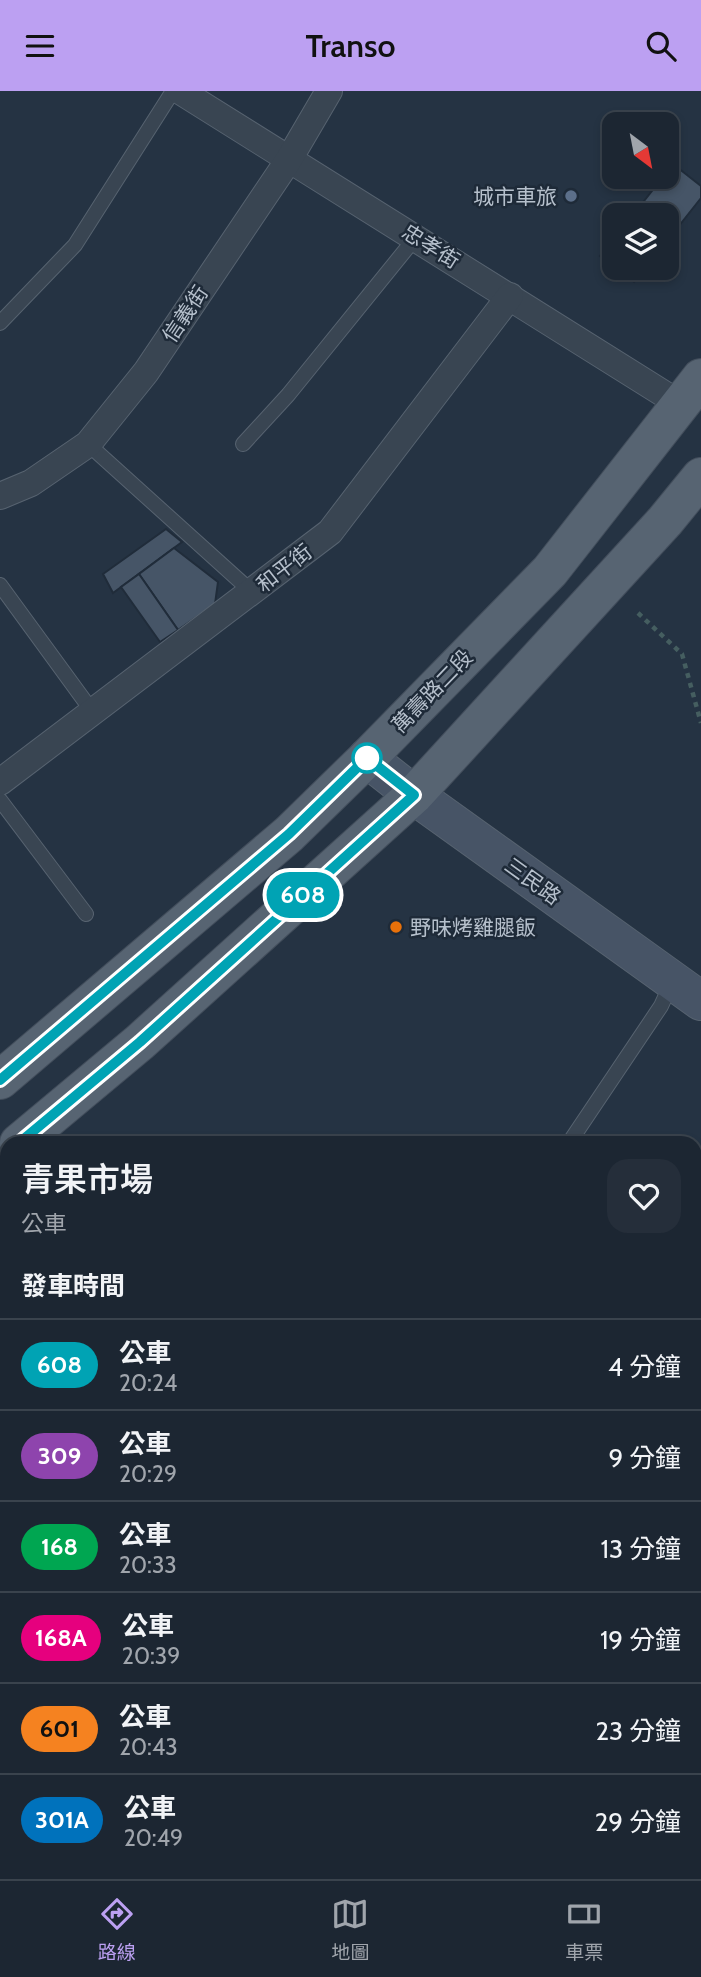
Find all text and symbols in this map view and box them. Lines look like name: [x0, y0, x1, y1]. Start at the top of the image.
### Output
text: Transo: [306, 26, 395, 65]
icon: menu: [21, 27, 59, 65]
icon: search: [642, 27, 680, 65]
north arrow: [602, 112, 679, 189]
map controls: [602, 112, 679, 280]
place label: 城市車旅: [473, 184, 557, 209]
marker: 城市車旅: [563, 188, 579, 204]
button: layers: [602, 203, 679, 280]
street label: 忠孝街: [398, 219, 464, 273]
street label: 信義街: [157, 281, 213, 347]
street label: 和平街: [251, 539, 317, 597]
street label: 萬壽路二段: [387, 645, 477, 737]
unlabelled marker: [352, 743, 382, 773]
street label: 三民路: [500, 852, 566, 910]
line badge: 608: [263, 872, 343, 918]
text: 608: [281, 880, 325, 909]
place label: 野味烤雞腿飯: [410, 915, 536, 940]
marker: 野味烤雞腿飯: [388, 919, 404, 935]
text: 青果市場: [21, 1159, 153, 1199]
button: heart: [607, 1159, 681, 1233]
text: 公車: [21, 1210, 67, 1238]
text: 發車時間: [21, 1270, 125, 1302]
text: 公車: [119, 1337, 171, 1369]
text: 608: [37, 1350, 82, 1379]
text: 4 分鐘: [608, 1351, 681, 1383]
text: 20:24: [119, 1369, 177, 1397]
text: 公車: [119, 1428, 171, 1460]
text: 309: [38, 1441, 81, 1470]
text: 9 分鐘: [608, 1442, 681, 1474]
text: 20:29: [119, 1460, 177, 1488]
text: 公車: [119, 1519, 171, 1551]
text: 168: [41, 1532, 78, 1561]
text: 13 分鐘: [601, 1533, 681, 1565]
text: 20:33: [119, 1551, 177, 1579]
text: 公車: [122, 1610, 174, 1642]
text: 168A: [35, 1623, 87, 1652]
text: 19 分鐘: [600, 1624, 681, 1656]
text: 20:39: [122, 1642, 180, 1670]
text: 公車: [119, 1701, 171, 1733]
text: 601: [40, 1714, 79, 1743]
text: 23 分鐘: [595, 1715, 681, 1747]
text: 20:43: [119, 1733, 178, 1761]
text: 公車: [124, 1792, 176, 1824]
text: 301A: [35, 1805, 89, 1834]
text: 29 分鐘: [595, 1806, 681, 1838]
text: 20:49: [124, 1824, 183, 1852]
tab: 路線: [98, 1895, 136, 1964]
tab: 地圖: [331, 1895, 369, 1964]
tab: 車票: [565, 1895, 603, 1964]

